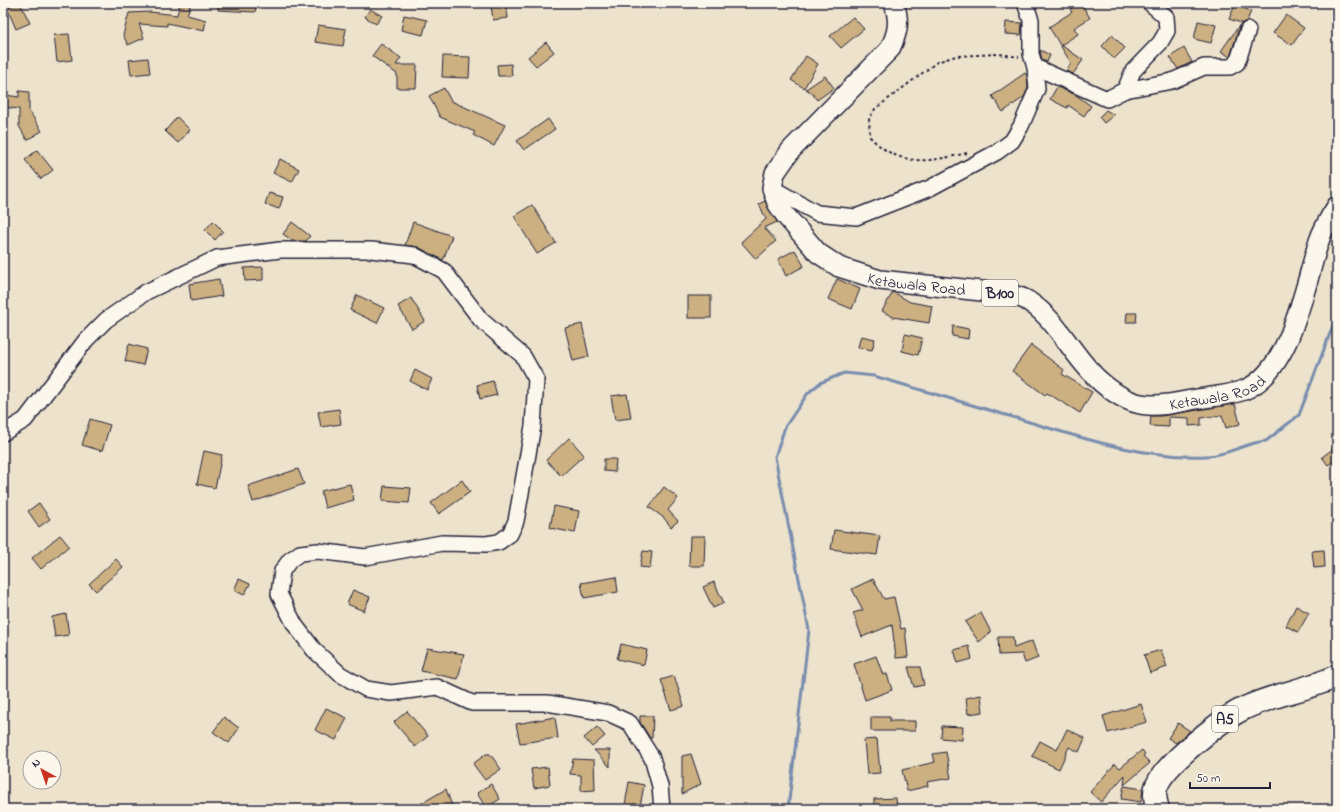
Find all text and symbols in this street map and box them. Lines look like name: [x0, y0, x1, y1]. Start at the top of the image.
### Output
street label: Ketawala Road: [864, 267, 967, 303]
road number: B100: [982, 280, 1018, 306]
street label: Ketawala Road: [1168, 370, 1272, 418]
road number: A5: [1212, 706, 1238, 732]
north arrow: [22, 750, 62, 790]
text: N: [28, 755, 44, 772]
scale bar: [1190, 764, 1270, 790]
text: 50 m: [1196, 770, 1220, 788]

